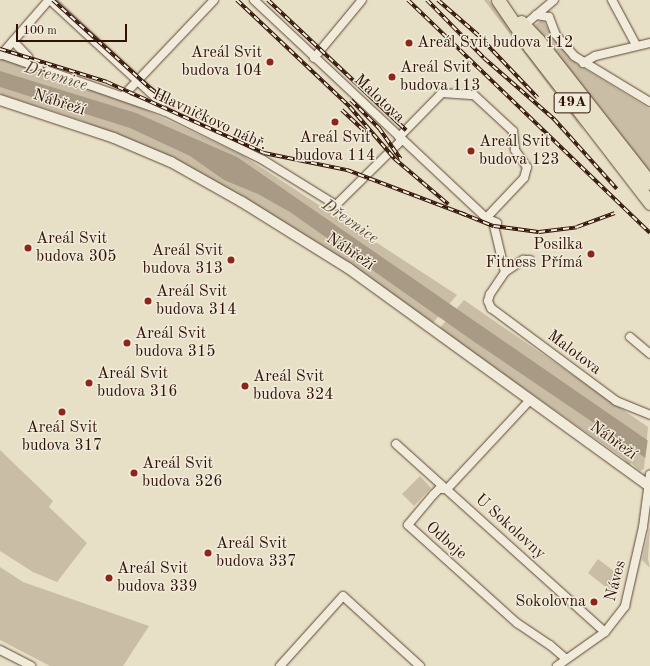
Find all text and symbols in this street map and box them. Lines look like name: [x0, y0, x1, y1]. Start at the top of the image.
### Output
scale bar: [18, 16, 129, 42]
text: 100 m: [23, 25, 57, 37]
place label: Areál Svit budova 112: [417, 33, 573, 53]
marker: Areál Svit budova 112: [404, 38, 414, 48]
place label: Areál Svit budova 104: [181, 43, 262, 81]
marker: Areál Svit budova 104: [265, 57, 275, 67]
water label: Dřevnice: [22, 58, 90, 96]
place label: Areál Svit budova 113: [400, 58, 481, 96]
street label: Malotova: [350, 71, 408, 127]
marker: Areál Svit budova 113: [387, 72, 397, 82]
street label: Hlavničkovo nábř.: [150, 85, 270, 155]
street label: Nábřeží: [30, 86, 88, 120]
road number: 49A: [553, 90, 591, 116]
marker: Areál Svit budova 114: [330, 117, 340, 127]
place label: Areál Svit budova 114: [295, 128, 375, 166]
place label: Areál Svit budova 123: [479, 132, 560, 170]
marker: Areál Svit budova 123: [466, 146, 476, 156]
water label: Dřevnice: [318, 195, 382, 249]
place label: Areál Svit budova 305: [36, 229, 117, 267]
street label: Nábřeží: [322, 229, 378, 275]
place label: Posilka Fitness Přímá: [486, 235, 583, 273]
place label: Areál Svit budova 313: [142, 241, 223, 279]
marker: Areál Svit budova 305: [23, 243, 33, 253]
marker: Posilka Fitness Přímá: [586, 249, 596, 259]
marker: Areál Svit budova 313: [226, 255, 236, 265]
place label: Areál Svit budova 314: [156, 282, 237, 320]
marker: Areál Svit budova 314: [143, 296, 153, 306]
place label: Areál Svit budova 315: [135, 324, 216, 362]
street label: Malotova: [543, 327, 605, 379]
marker: Areál Svit budova 315: [122, 338, 132, 348]
place label: Areál Svit budova 316: [97, 364, 178, 402]
place label: Areál Svit budova 324: [253, 367, 334, 405]
marker: Areál Svit budova 316: [84, 378, 94, 388]
marker: Areál Svit budova 324: [240, 381, 250, 391]
marker: Areál Svit budova 317: [57, 407, 67, 417]
street label: Nábřeží: [586, 417, 640, 465]
place label: Areál Svit budova 317: [22, 418, 102, 456]
place label: Areál Svit budova 326: [142, 454, 223, 492]
marker: Areál Svit budova 326: [129, 468, 139, 478]
street label: U Sokolovny: [471, 490, 549, 564]
street label: Odboje: [422, 518, 470, 564]
place label: Areál Svit budova 337: [216, 534, 297, 572]
marker: Areál Svit budova 337: [203, 548, 213, 558]
street label: Náves: [601, 558, 631, 604]
place label: Areál Svit budova 339: [117, 559, 198, 597]
marker: Areál Svit budova 339: [104, 573, 114, 583]
place label: Sokolovna: [515, 592, 586, 612]
marker: Sokolovna: [589, 597, 599, 607]

